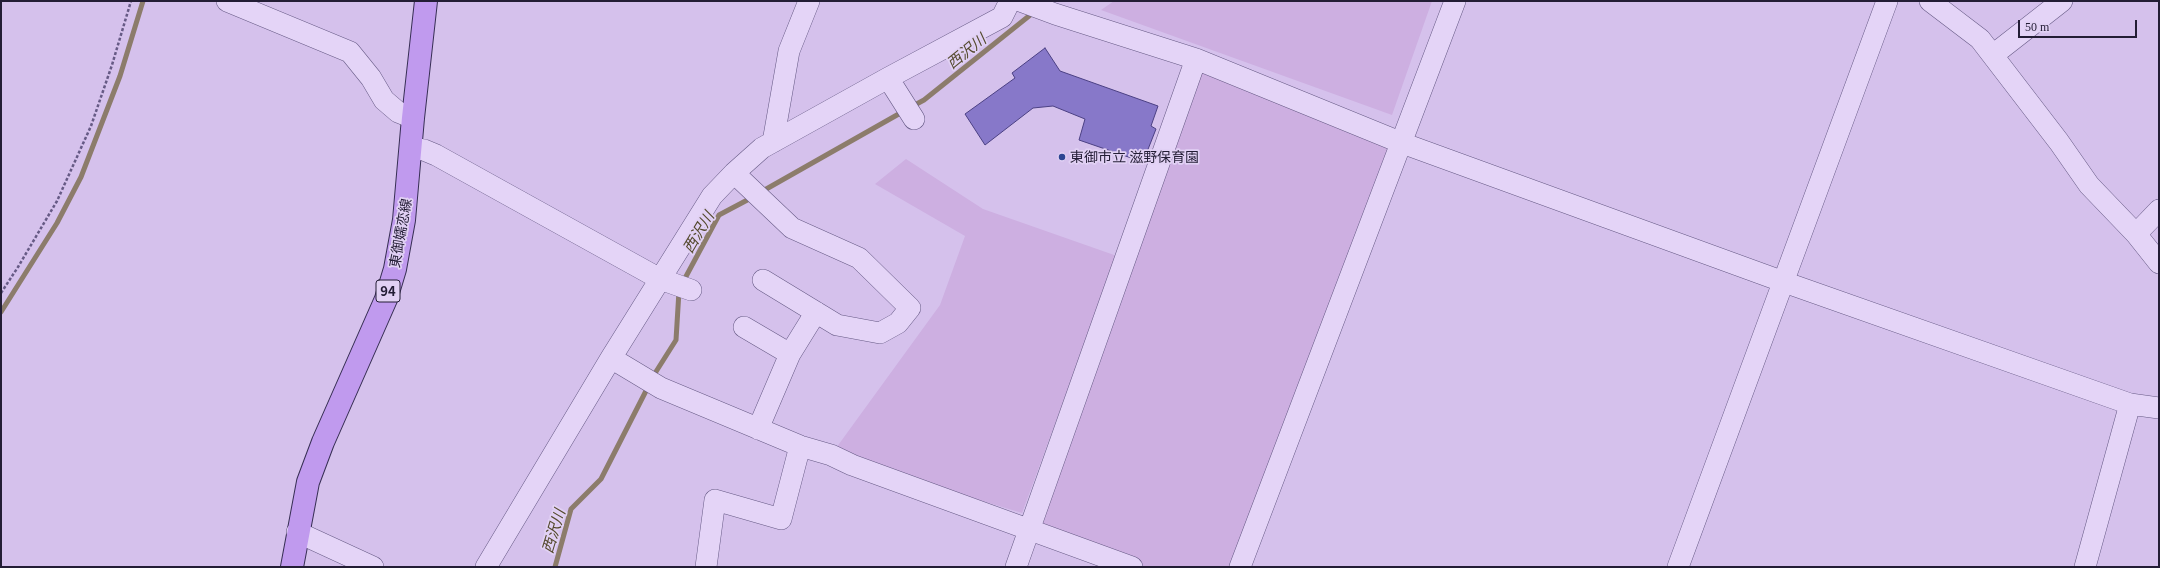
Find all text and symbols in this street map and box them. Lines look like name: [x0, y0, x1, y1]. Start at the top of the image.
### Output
scale bar: [2020, 12, 2139, 38]
text: 50 m: [2025, 20, 2049, 34]
water label: 西沢川: [943, 30, 989, 72]
place label: 東御市立 滋野保育園: [1070, 149, 1199, 165]
marker: 東御市立 滋野保育園: [1057, 152, 1067, 162]
street label: 東御嬬恋線: [386, 197, 414, 269]
water label: 西沢川: [679, 208, 717, 256]
road number: 94: [376, 280, 400, 302]
water label: 西沢川: [538, 507, 568, 555]

